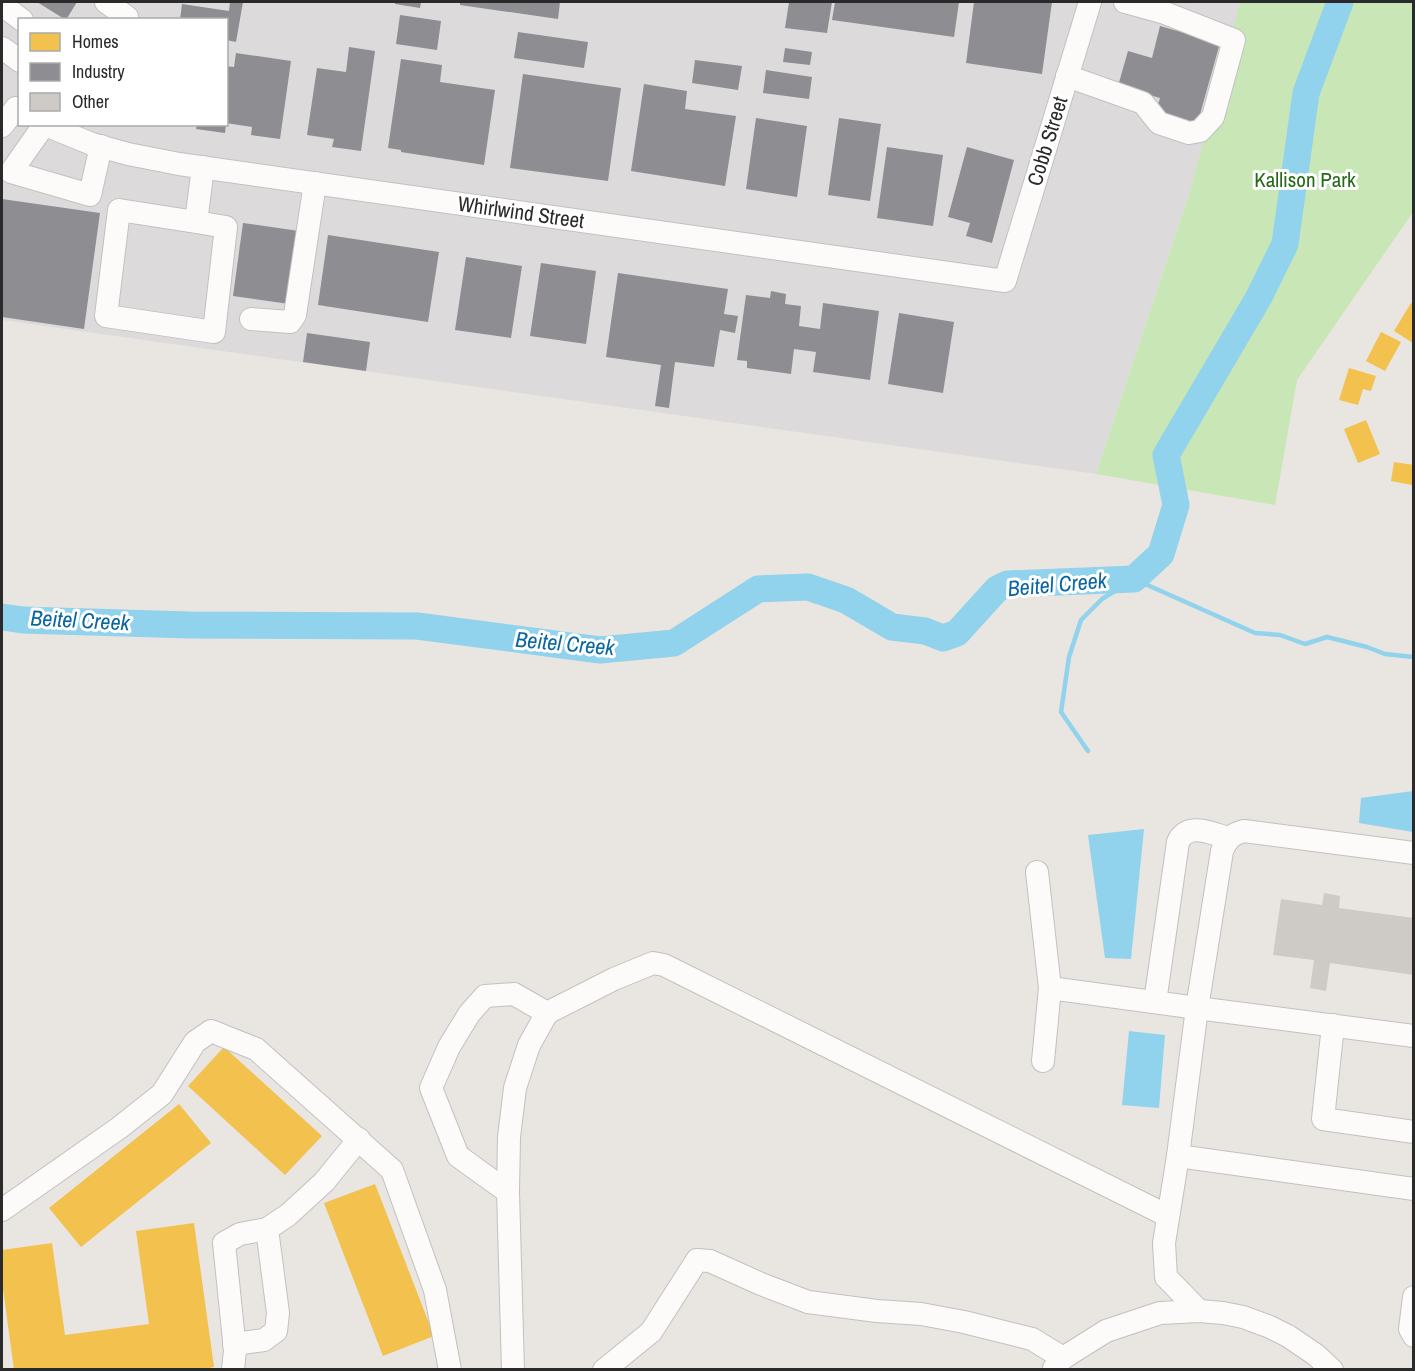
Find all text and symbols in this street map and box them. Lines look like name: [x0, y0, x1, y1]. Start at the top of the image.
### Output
legend: [18, 18, 228, 126]
text: Homes: [72, 29, 119, 54]
text: Industry: [72, 59, 125, 84]
text: Other: [72, 89, 109, 114]
street label: Cobb Street: [1020, 93, 1074, 189]
park label: Kallison Park: [1254, 165, 1356, 194]
street label: Whirlwind Street: [456, 189, 586, 235]
water label: Beitel Creek: [1006, 565, 1109, 603]
water label: Beitel Creek: [30, 602, 131, 638]
water label: Beitel Creek: [514, 624, 617, 662]

